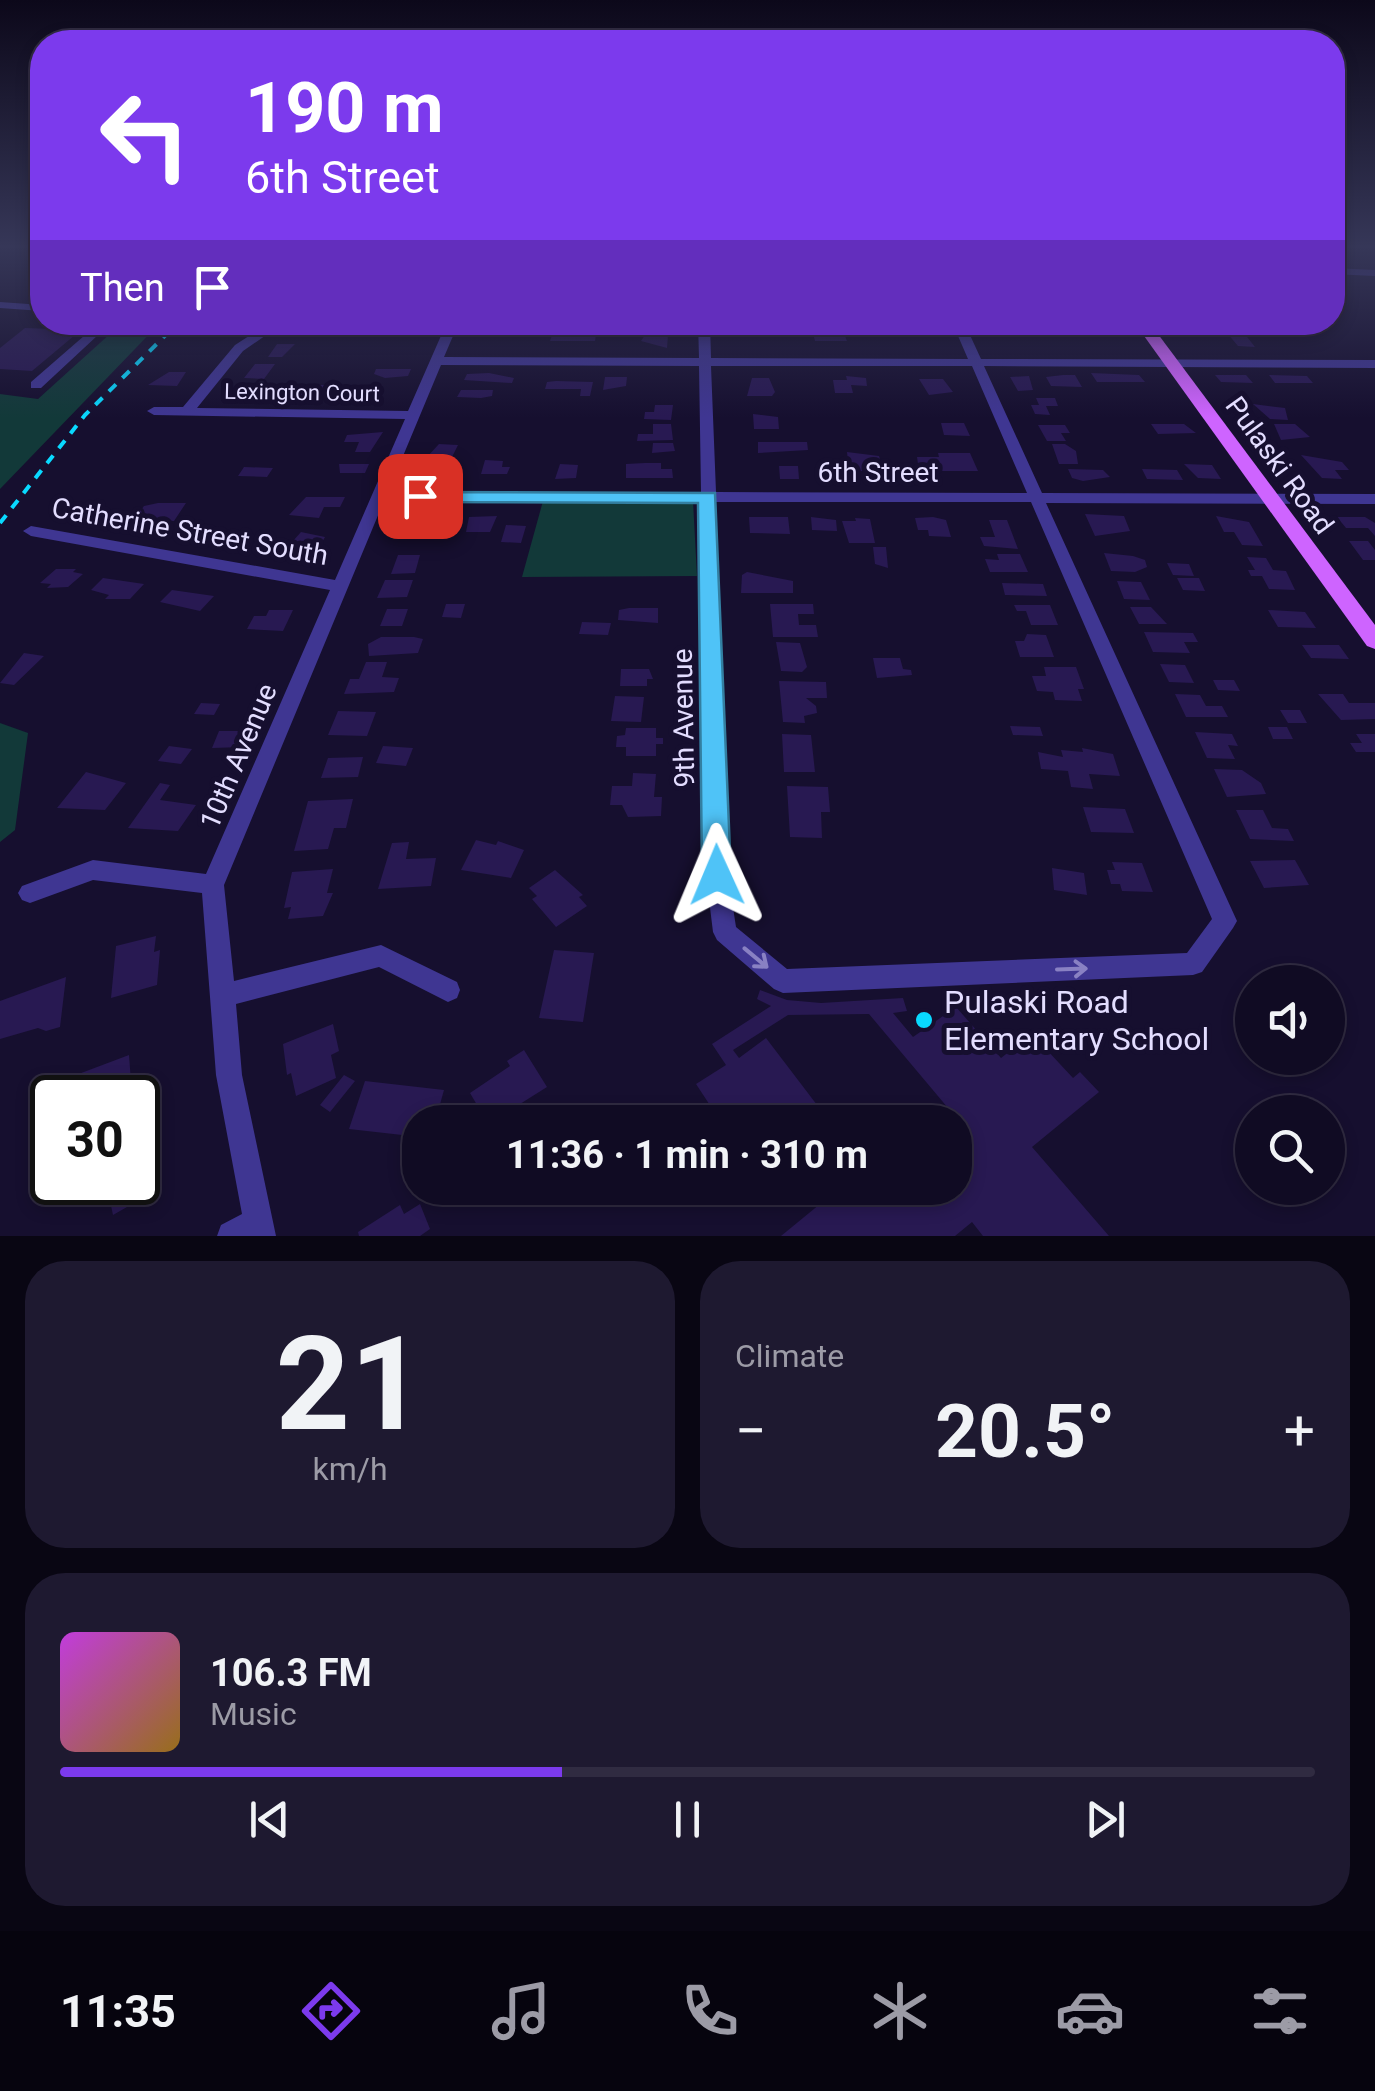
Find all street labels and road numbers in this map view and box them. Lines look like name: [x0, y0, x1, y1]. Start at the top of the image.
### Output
street label: Lexington Court: [224, 379, 380, 406]
street label: Pulaski Road: [1219, 390, 1340, 540]
street label: 6th Street: [817, 456, 939, 489]
street label: Catherine Street South: [49, 491, 331, 572]
street label: 9th Avenue: [666, 648, 701, 788]
street label: 10th Avenue: [193, 679, 284, 834]

